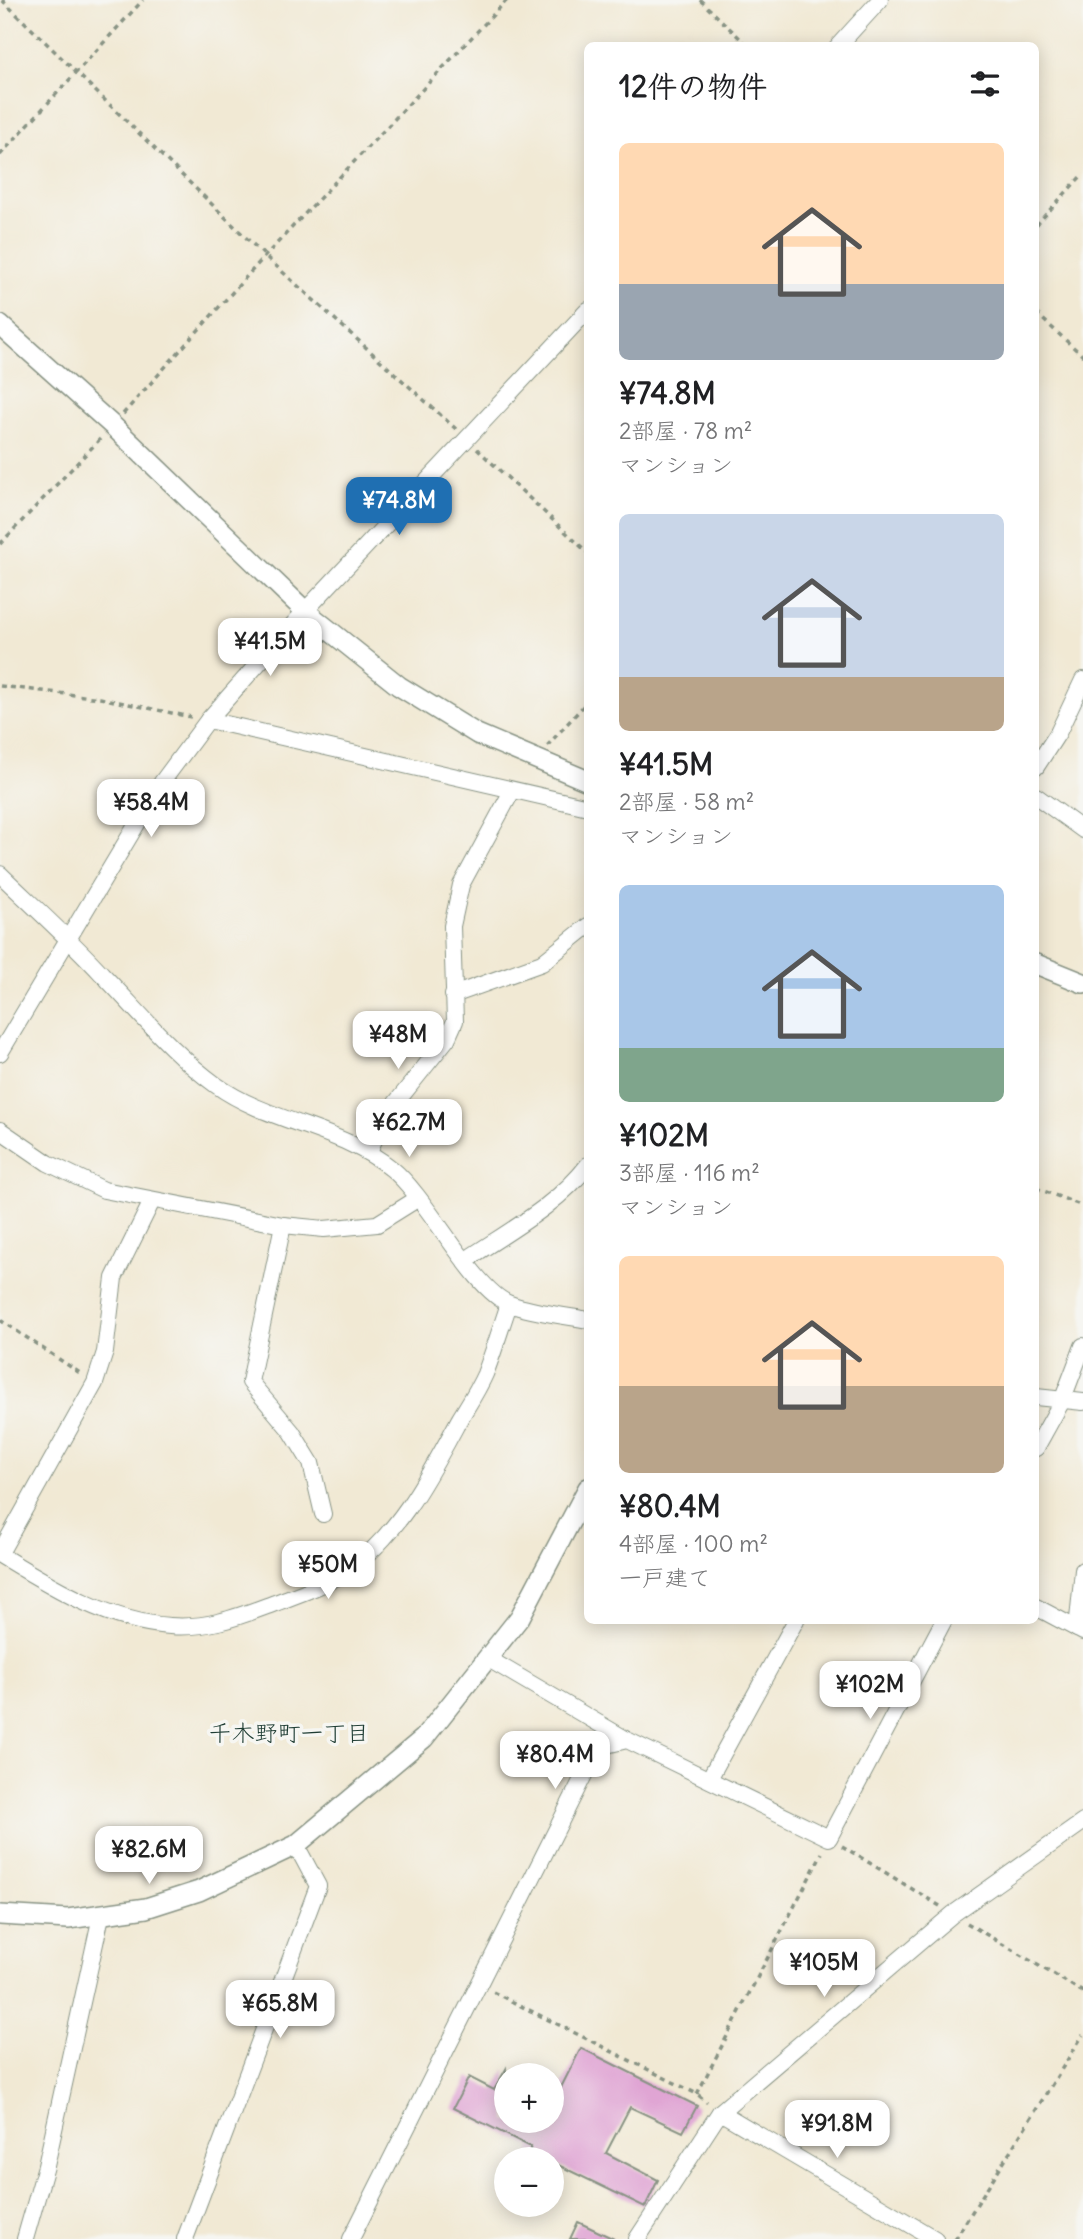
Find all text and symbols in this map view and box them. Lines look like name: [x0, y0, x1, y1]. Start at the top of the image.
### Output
icon: filters: [966, 65, 1004, 103]
text: 12件の物件: [619, 67, 767, 105]
icon: home: [749, 189, 875, 315]
text: ¥74.8M: [619, 374, 716, 412]
text: 2部屋 · 78 m²: [619, 416, 752, 445]
text: マンション: [619, 450, 733, 479]
pin: ¥74.8M: [342, 477, 456, 537]
text: ¥74.8M: [362, 485, 436, 514]
icon: home: [749, 560, 875, 686]
pin: ¥41.5M: [213, 618, 327, 678]
text: ¥41.5M: [234, 626, 306, 655]
text: ¥41.5M: [619, 745, 713, 783]
pin: ¥58.4M: [94, 780, 208, 839]
text: ¥58.4M: [113, 787, 189, 816]
text: 2部屋 · 58 m²: [619, 787, 754, 816]
text: マンション: [619, 821, 733, 850]
icon: home: [749, 931, 875, 1057]
pin: ¥48M: [357, 1012, 439, 1071]
text: ¥48M: [369, 1019, 427, 1048]
pin: ¥62.7M: [352, 1100, 466, 1159]
text: ¥62.7M: [372, 1107, 446, 1136]
text: ¥102M: [619, 1116, 709, 1154]
text: 3部屋 · 116 m²: [619, 1158, 760, 1187]
text: マンション: [619, 1192, 733, 1221]
icon: home: [749, 1302, 875, 1428]
text: ¥80.4M: [619, 1487, 721, 1525]
text: 4部屋 · 100 m²: [619, 1529, 768, 1558]
pin: ¥50M: [287, 1542, 369, 1601]
text: ¥50M: [298, 1549, 358, 1578]
text: 一戸建て: [619, 1563, 711, 1592]
pin: ¥102M: [821, 1662, 919, 1721]
text: ¥102M: [836, 1669, 905, 1698]
district label: 千木野町一丁目: [209, 1718, 370, 1747]
pin: ¥80.4M: [498, 1732, 612, 1791]
text: ¥80.4M: [516, 1739, 594, 1768]
pin: ¥82.6M: [92, 1826, 206, 1886]
text: ¥82.6M: [111, 1834, 187, 1863]
pin: ¥105M: [775, 1940, 873, 1999]
text: ¥105M: [789, 1947, 859, 1976]
pin: ¥65.8M: [223, 1980, 337, 2040]
text: ¥65.8M: [242, 1988, 318, 2017]
map controls: [494, 2063, 564, 2217]
button: +: [494, 2063, 564, 2133]
pin: ¥91.8M: [780, 2100, 894, 2160]
text: ¥91.8M: [801, 2108, 873, 2137]
button: −: [494, 2147, 564, 2217]

